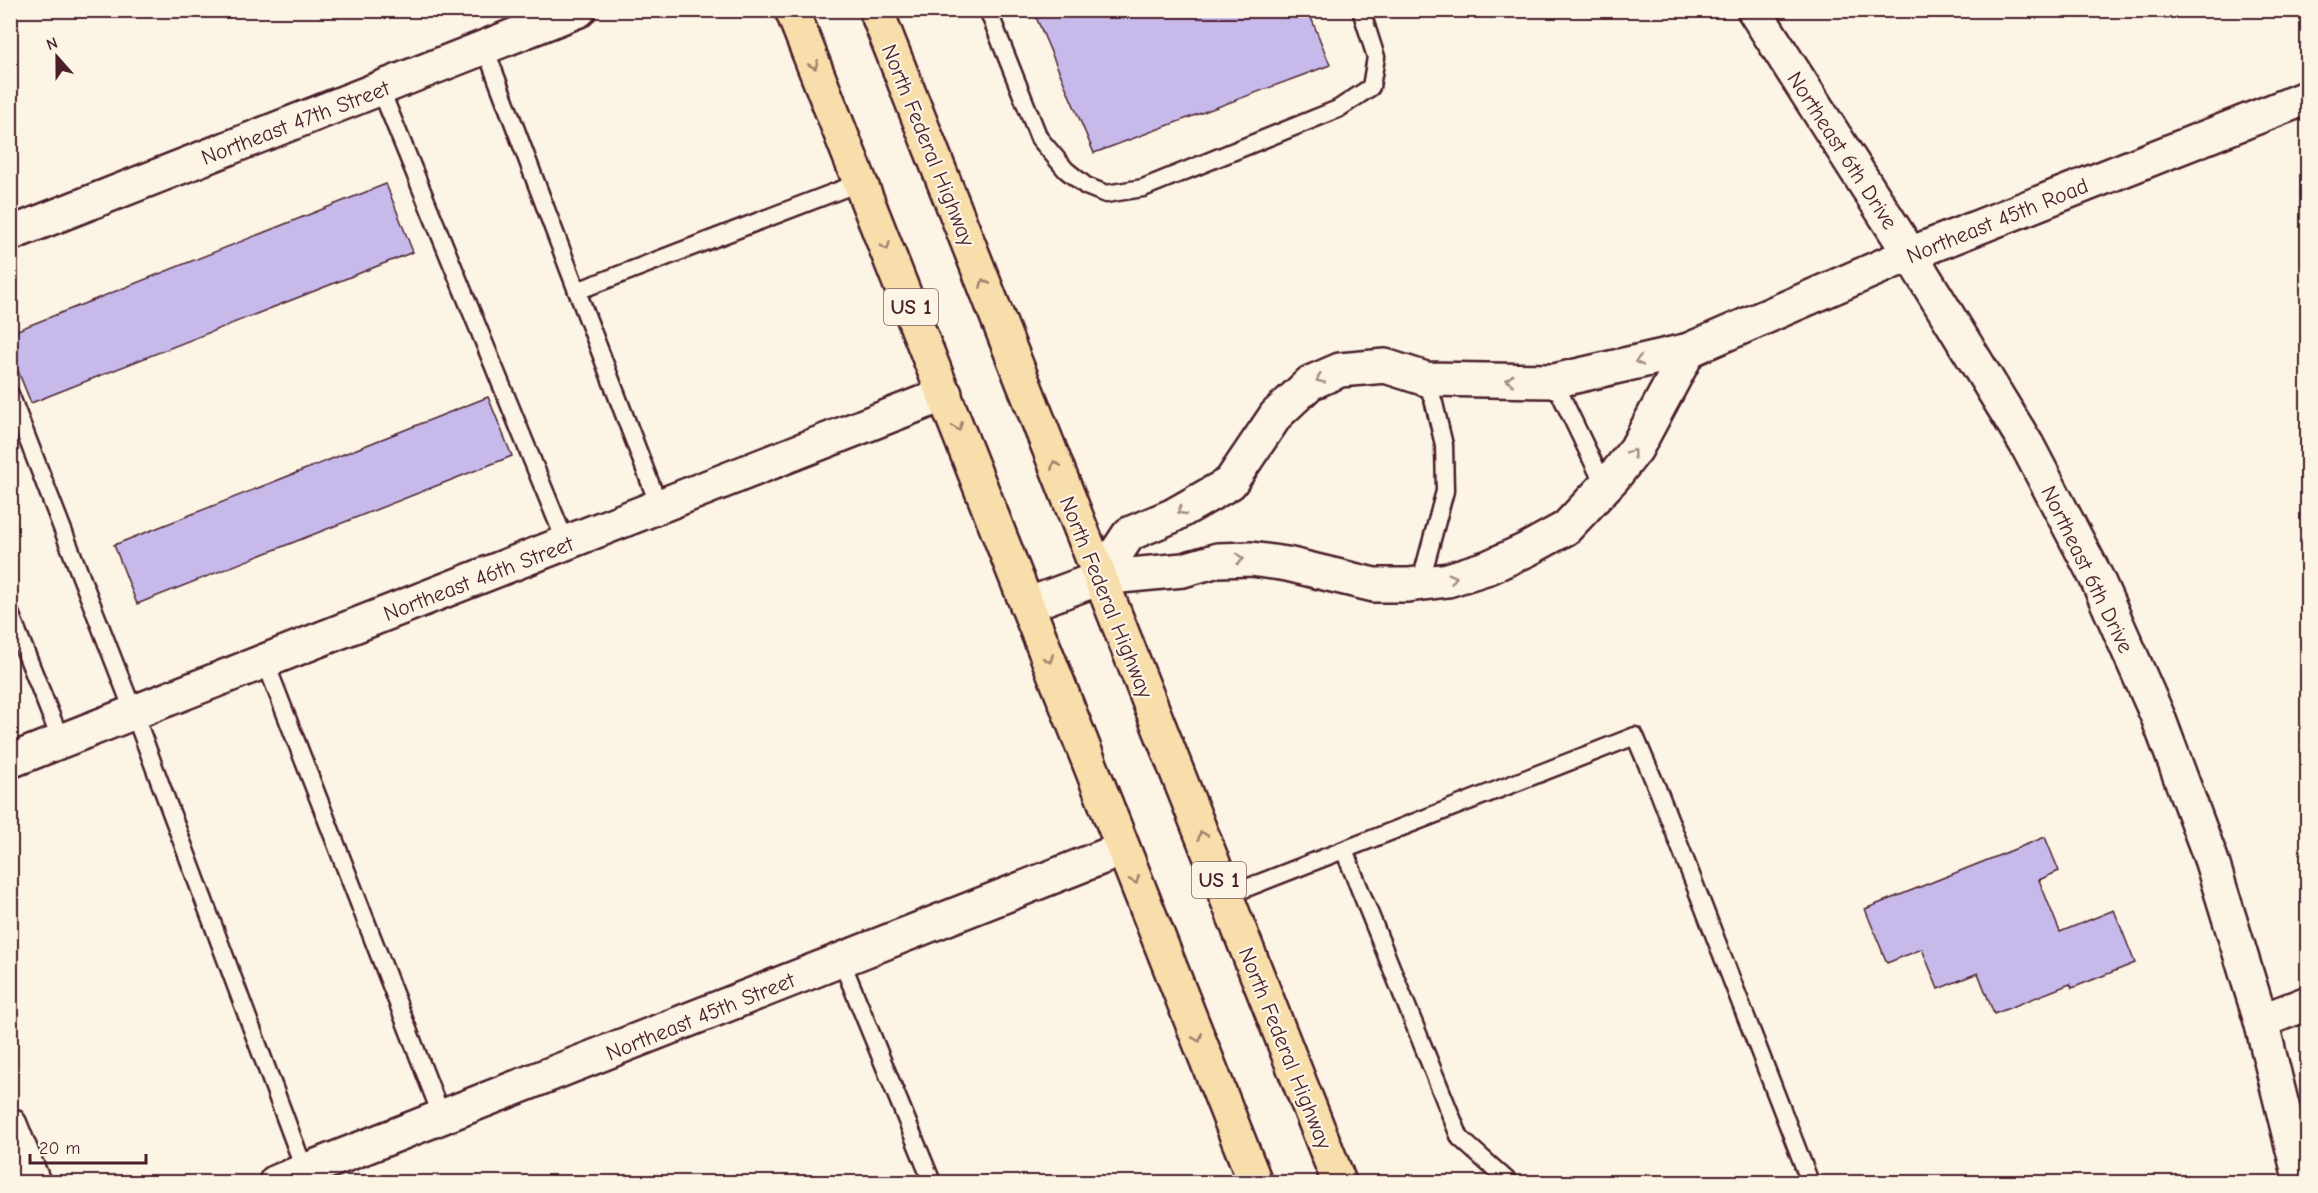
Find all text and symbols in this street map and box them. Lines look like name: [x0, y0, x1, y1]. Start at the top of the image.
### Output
north arrow: [27, 27, 87, 87]
text: N: [44, 34, 60, 54]
street label: North Federal Highway: [876, 41, 981, 250]
one-way arrow: [807, 59, 819, 70]
street label: Northeast 6th Drive: [1781, 67, 1903, 234]
street label: Northeast 47th Street: [197, 75, 394, 171]
street label: Northeast 45th Road: [1903, 173, 2092, 269]
one-way arrow: [879, 240, 891, 251]
one-way arrow: [978, 279, 991, 289]
road number: US 1: [884, 289, 938, 325]
one-way arrow: [1634, 354, 1644, 367]
one-way arrow: [1315, 372, 1326, 384]
one-way arrow: [1506, 374, 1515, 386]
one-way arrow: [951, 421, 963, 432]
one-way arrow: [1625, 448, 1636, 459]
one-way arrow: [1050, 460, 1062, 471]
street label: Northeast 6th Drive: [2035, 482, 2139, 657]
street label: North Federal Highway: [1054, 493, 1159, 702]
one-way arrow: [1177, 504, 1187, 515]
street label: Northeast 46th Street: [380, 530, 578, 627]
one-way arrow: [1236, 553, 1245, 565]
one-way arrow: [1447, 573, 1458, 585]
one-way arrow: [1042, 653, 1054, 664]
one-way arrow: [1196, 830, 1209, 841]
road number: US 1: [1192, 862, 1246, 898]
one-way arrow: [1128, 874, 1140, 885]
street label: North Federal Highway: [1233, 944, 1338, 1153]
street label: Northeast 45th Street: [602, 967, 799, 1067]
one-way arrow: [1191, 1031, 1203, 1042]
scale bar: [30, 1127, 146, 1165]
text: 20 m: [39, 1138, 80, 1159]

